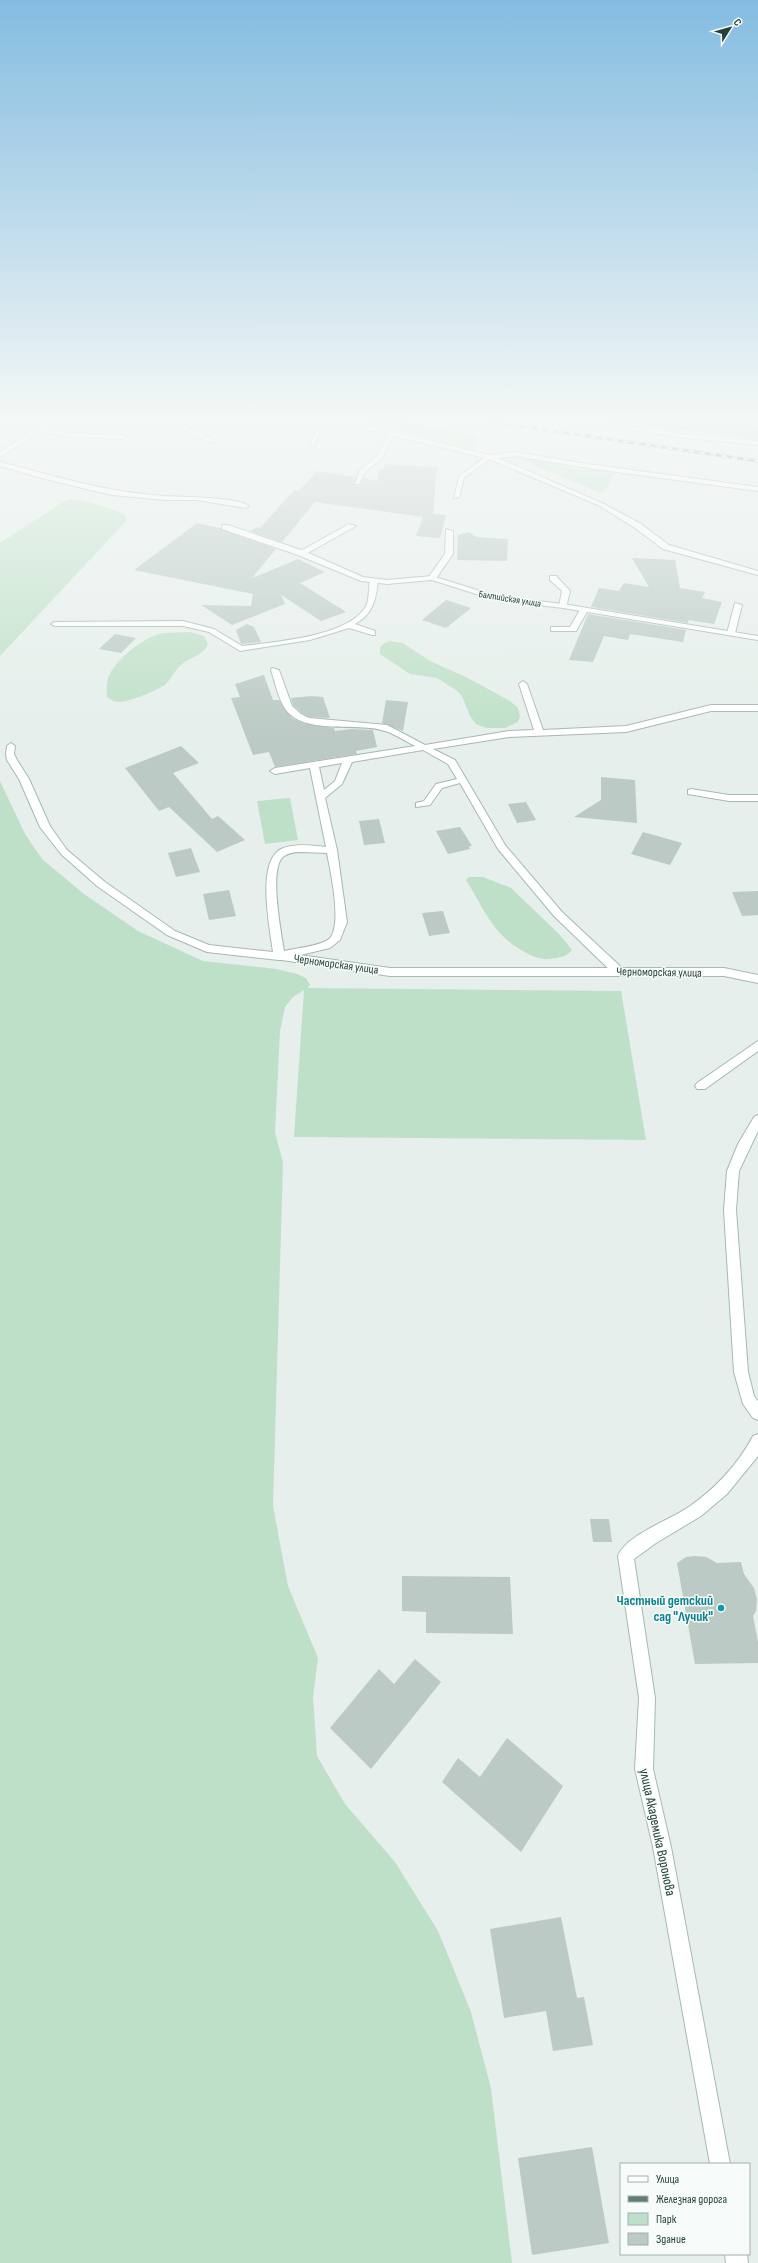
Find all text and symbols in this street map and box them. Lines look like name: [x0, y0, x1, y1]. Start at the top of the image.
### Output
north arrow: [710, 8, 750, 48]
text: С: [731, 16, 745, 29]
street label: Балтийская улица: [478, 588, 542, 610]
street label: Черноморская улица: [293, 951, 380, 978]
street label: Черноморская улица: [616, 964, 702, 981]
place label: Частный детский сад "Лучик": [617, 1592, 713, 1625]
marker: Частный детский сад "Лучик": [716, 1603, 726, 1613]
street label: улица Академика Воронова: [636, 1767, 679, 1897]
legend: [620, 2163, 750, 2255]
text: Улица: [656, 2172, 680, 2187]
text: Железная дорога: [656, 2192, 728, 2207]
text: Парк: [656, 2212, 677, 2227]
text: Здание: [656, 2232, 686, 2247]

